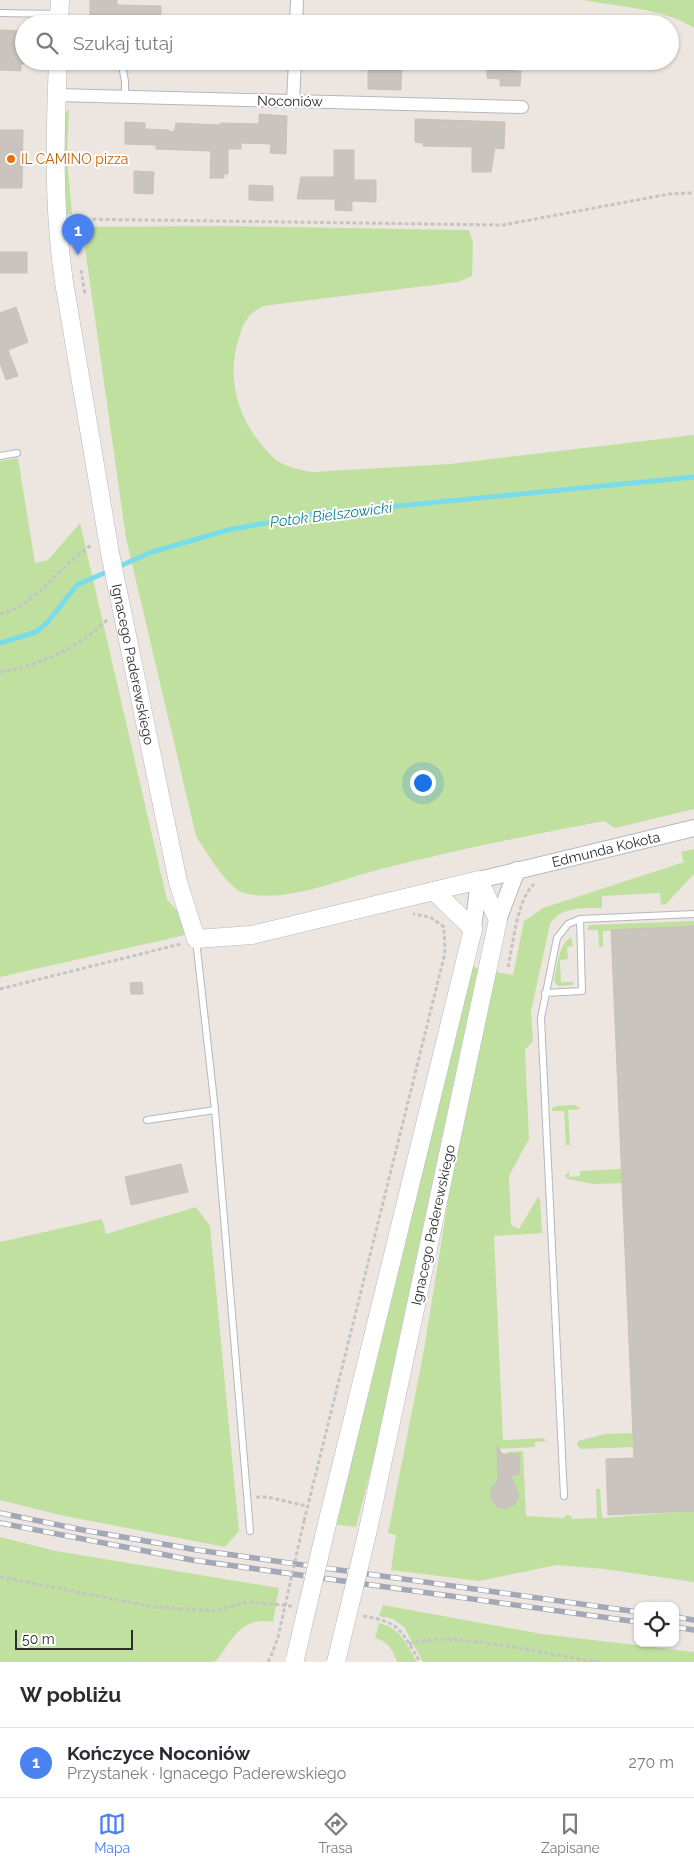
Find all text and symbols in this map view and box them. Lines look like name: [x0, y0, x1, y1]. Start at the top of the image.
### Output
search box: [15, 15, 679, 70]
icon: search: [33, 29, 61, 57]
text: Szukaj tutaj: [73, 32, 173, 54]
street label: Noconiów: [257, 92, 324, 110]
place label: IL CAMINO pizza: [21, 151, 128, 167]
marker: IL CAMINO pizza: [5, 153, 17, 165]
pin: 1: [62, 214, 94, 255]
water label: Potok Bielszowicki: [269, 498, 394, 531]
street label: Ignacego Paderewskiego: [109, 582, 157, 746]
your location: [410, 770, 436, 796]
street label: Edmunda Kokota: [550, 828, 662, 870]
street label: Ignacego Paderewskiego: [408, 1143, 458, 1307]
map controls: [634, 1602, 679, 1647]
button: locate: [634, 1602, 679, 1647]
scale bar: [15, 1627, 132, 1650]
text: 50 m: [22, 1631, 55, 1647]
text: W pobliżu: [20, 1682, 121, 1707]
text: Kończyce Noconiów: [67, 1742, 250, 1764]
text: 1: [32, 1753, 40, 1772]
text: 270 m: [629, 1753, 674, 1772]
text: Przystanek · Ignacego Paderewskiego: [67, 1764, 346, 1783]
tab: Mapa: [94, 1810, 130, 1856]
tab: Trasa: [318, 1810, 353, 1856]
tab: Zapisane: [541, 1810, 600, 1856]

